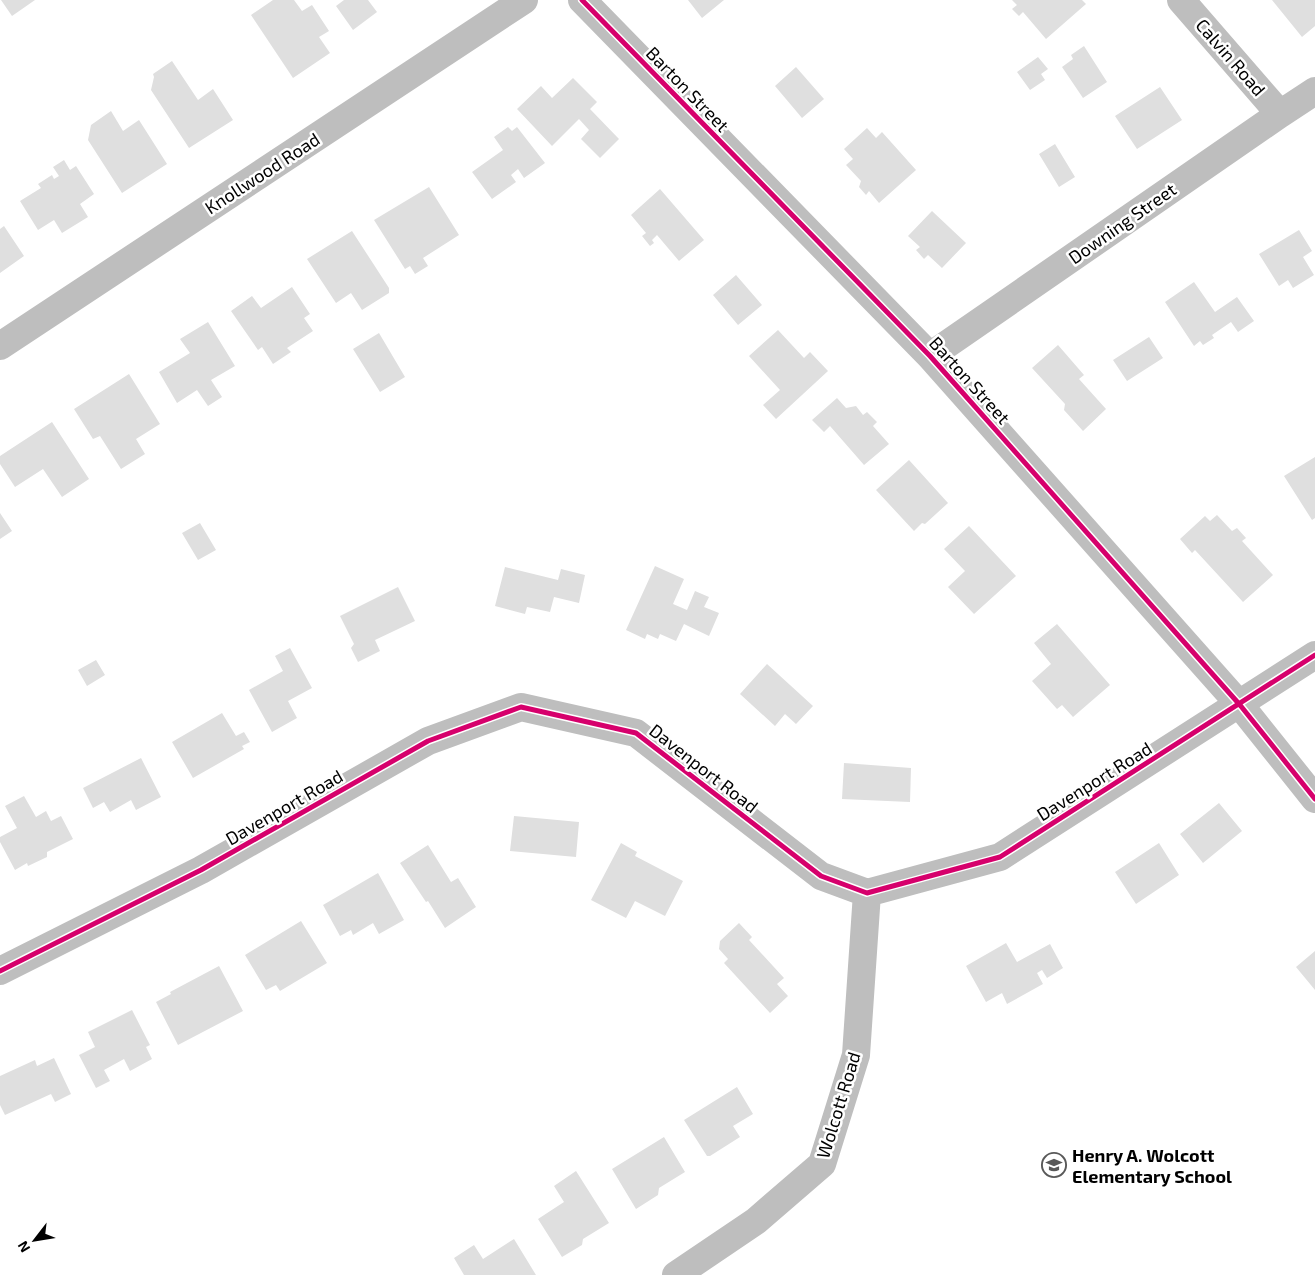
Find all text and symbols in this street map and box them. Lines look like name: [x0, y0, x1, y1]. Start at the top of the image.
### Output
street label: Calvin Road: [1192, 14, 1270, 100]
street label: Barton Street: [642, 42, 734, 136]
street label: Knollwood Road: [200, 128, 324, 218]
street label: Downing Street: [1064, 178, 1180, 268]
street label: Barton Street: [925, 332, 1015, 428]
street label: Davenport Road: [645, 719, 763, 817]
street label: Davenport Road: [1032, 737, 1156, 825]
street label: Davenport Road: [222, 765, 346, 849]
street label: Wolcott Road: [811, 1049, 865, 1161]
place label: Henry A. Wolcott Elementary School: [1072, 1144, 1232, 1187]
school or university icon: Henry A. Wolcott Elementary School: [1041, 1152, 1067, 1178]
north arrow: [10, 1215, 60, 1265]
text: N: [14, 1238, 33, 1256]

